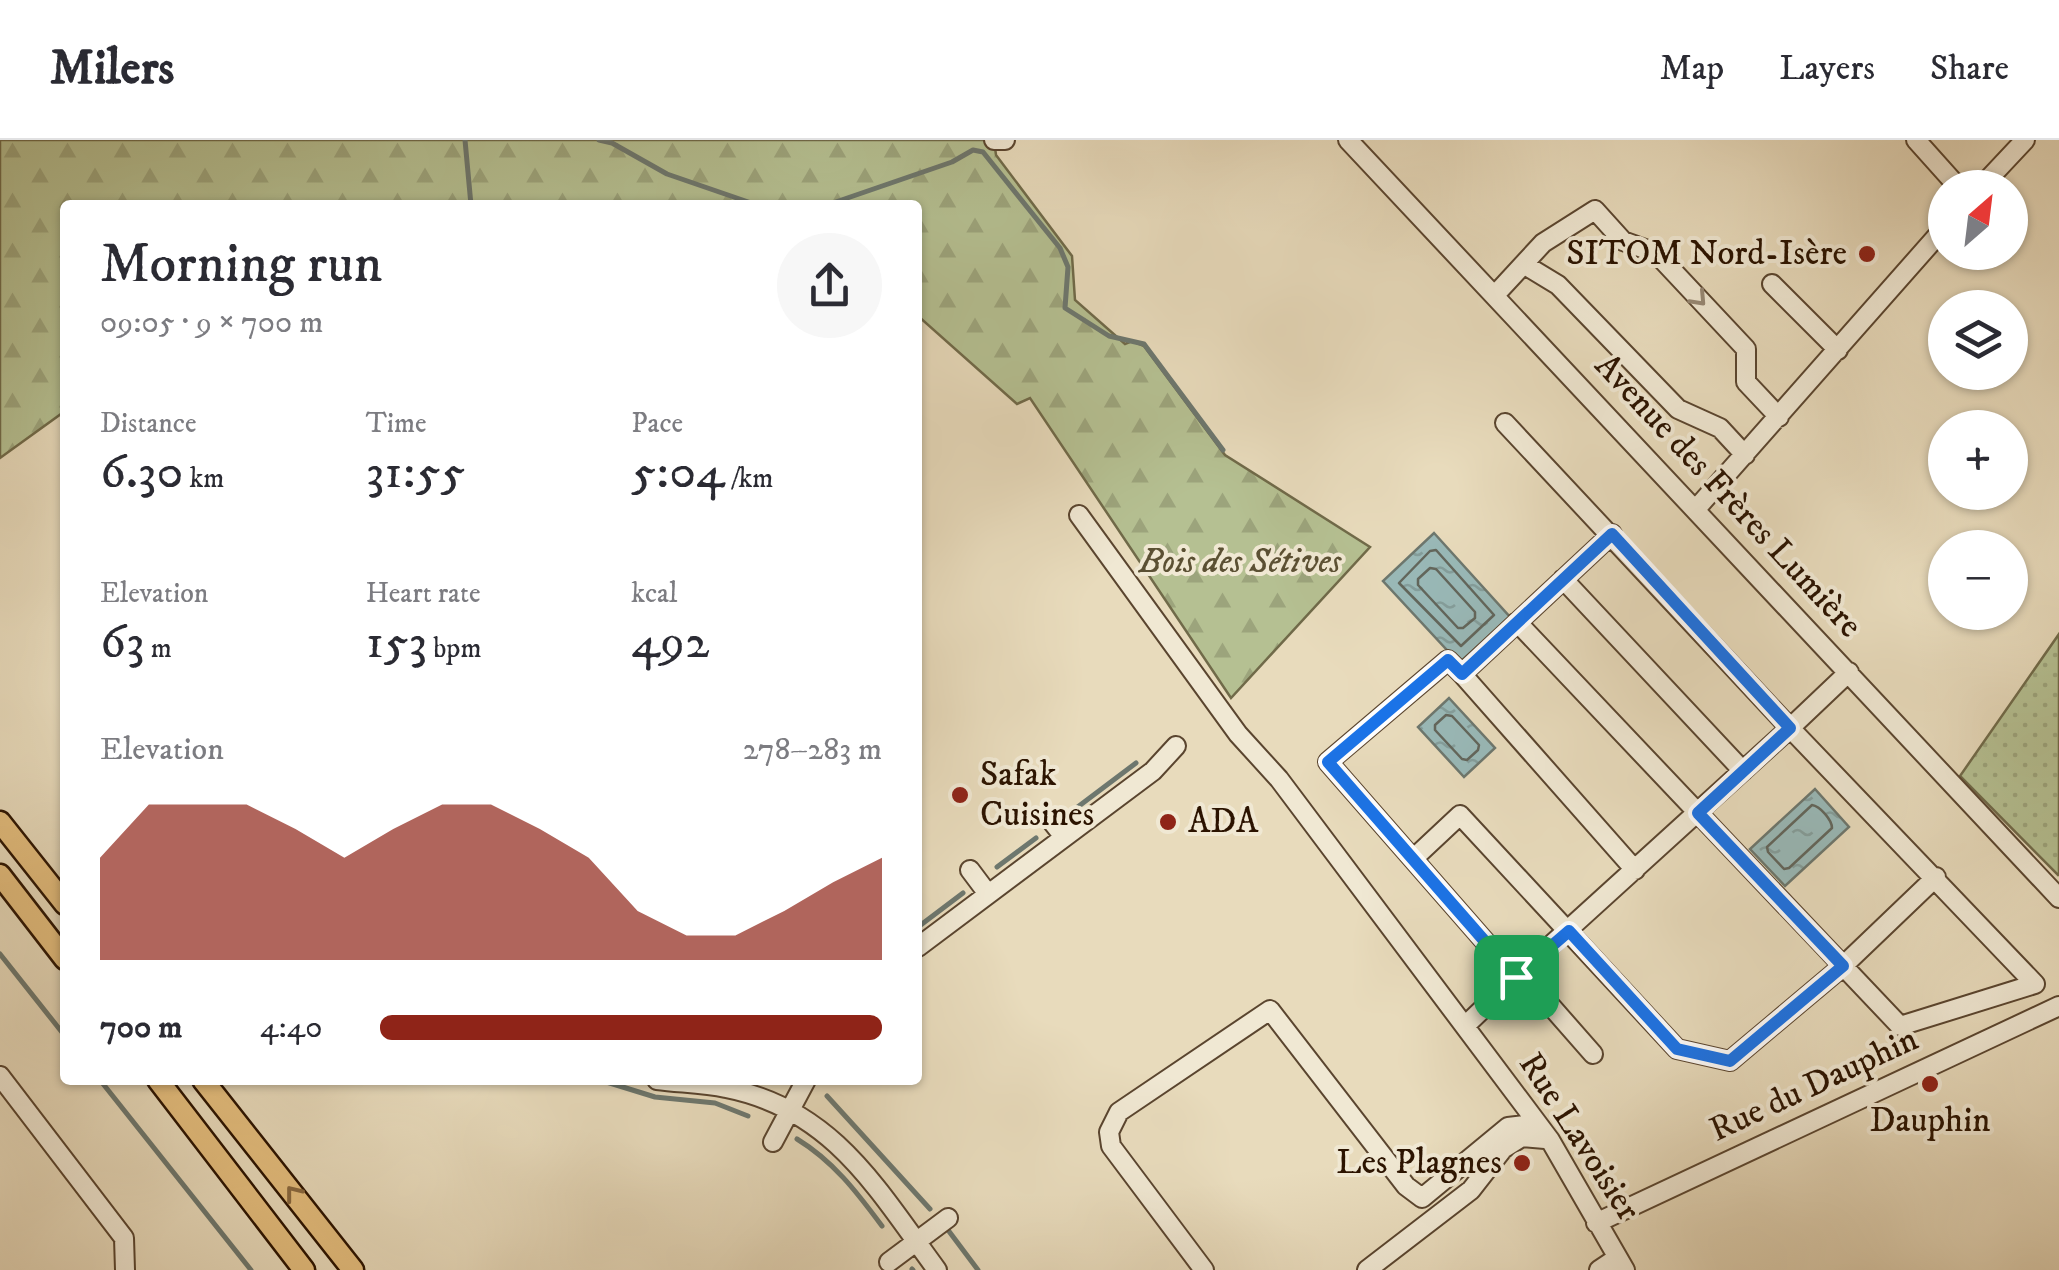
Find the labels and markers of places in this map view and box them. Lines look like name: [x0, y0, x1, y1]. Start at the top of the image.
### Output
place label: SITOM Nord-Isère: [1566, 232, 1847, 276]
marker: SITOM Nord-Isère: [1856, 243, 1878, 265]
place label: Safak Cuisines: [980, 753, 1094, 837]
marker: Safak Cuisines: [949, 784, 971, 806]
place label: ADA: [1188, 800, 1259, 844]
marker: ADA: [1157, 811, 1179, 833]
pin: [1474, 935, 1559, 1020]
marker: Dauphin: [1919, 1073, 1941, 1095]
place label: Dauphin: [1870, 1099, 1990, 1143]
place label: Les Plagnes: [1336, 1141, 1502, 1185]
marker: Les Plagnes: [1511, 1152, 1533, 1174]

